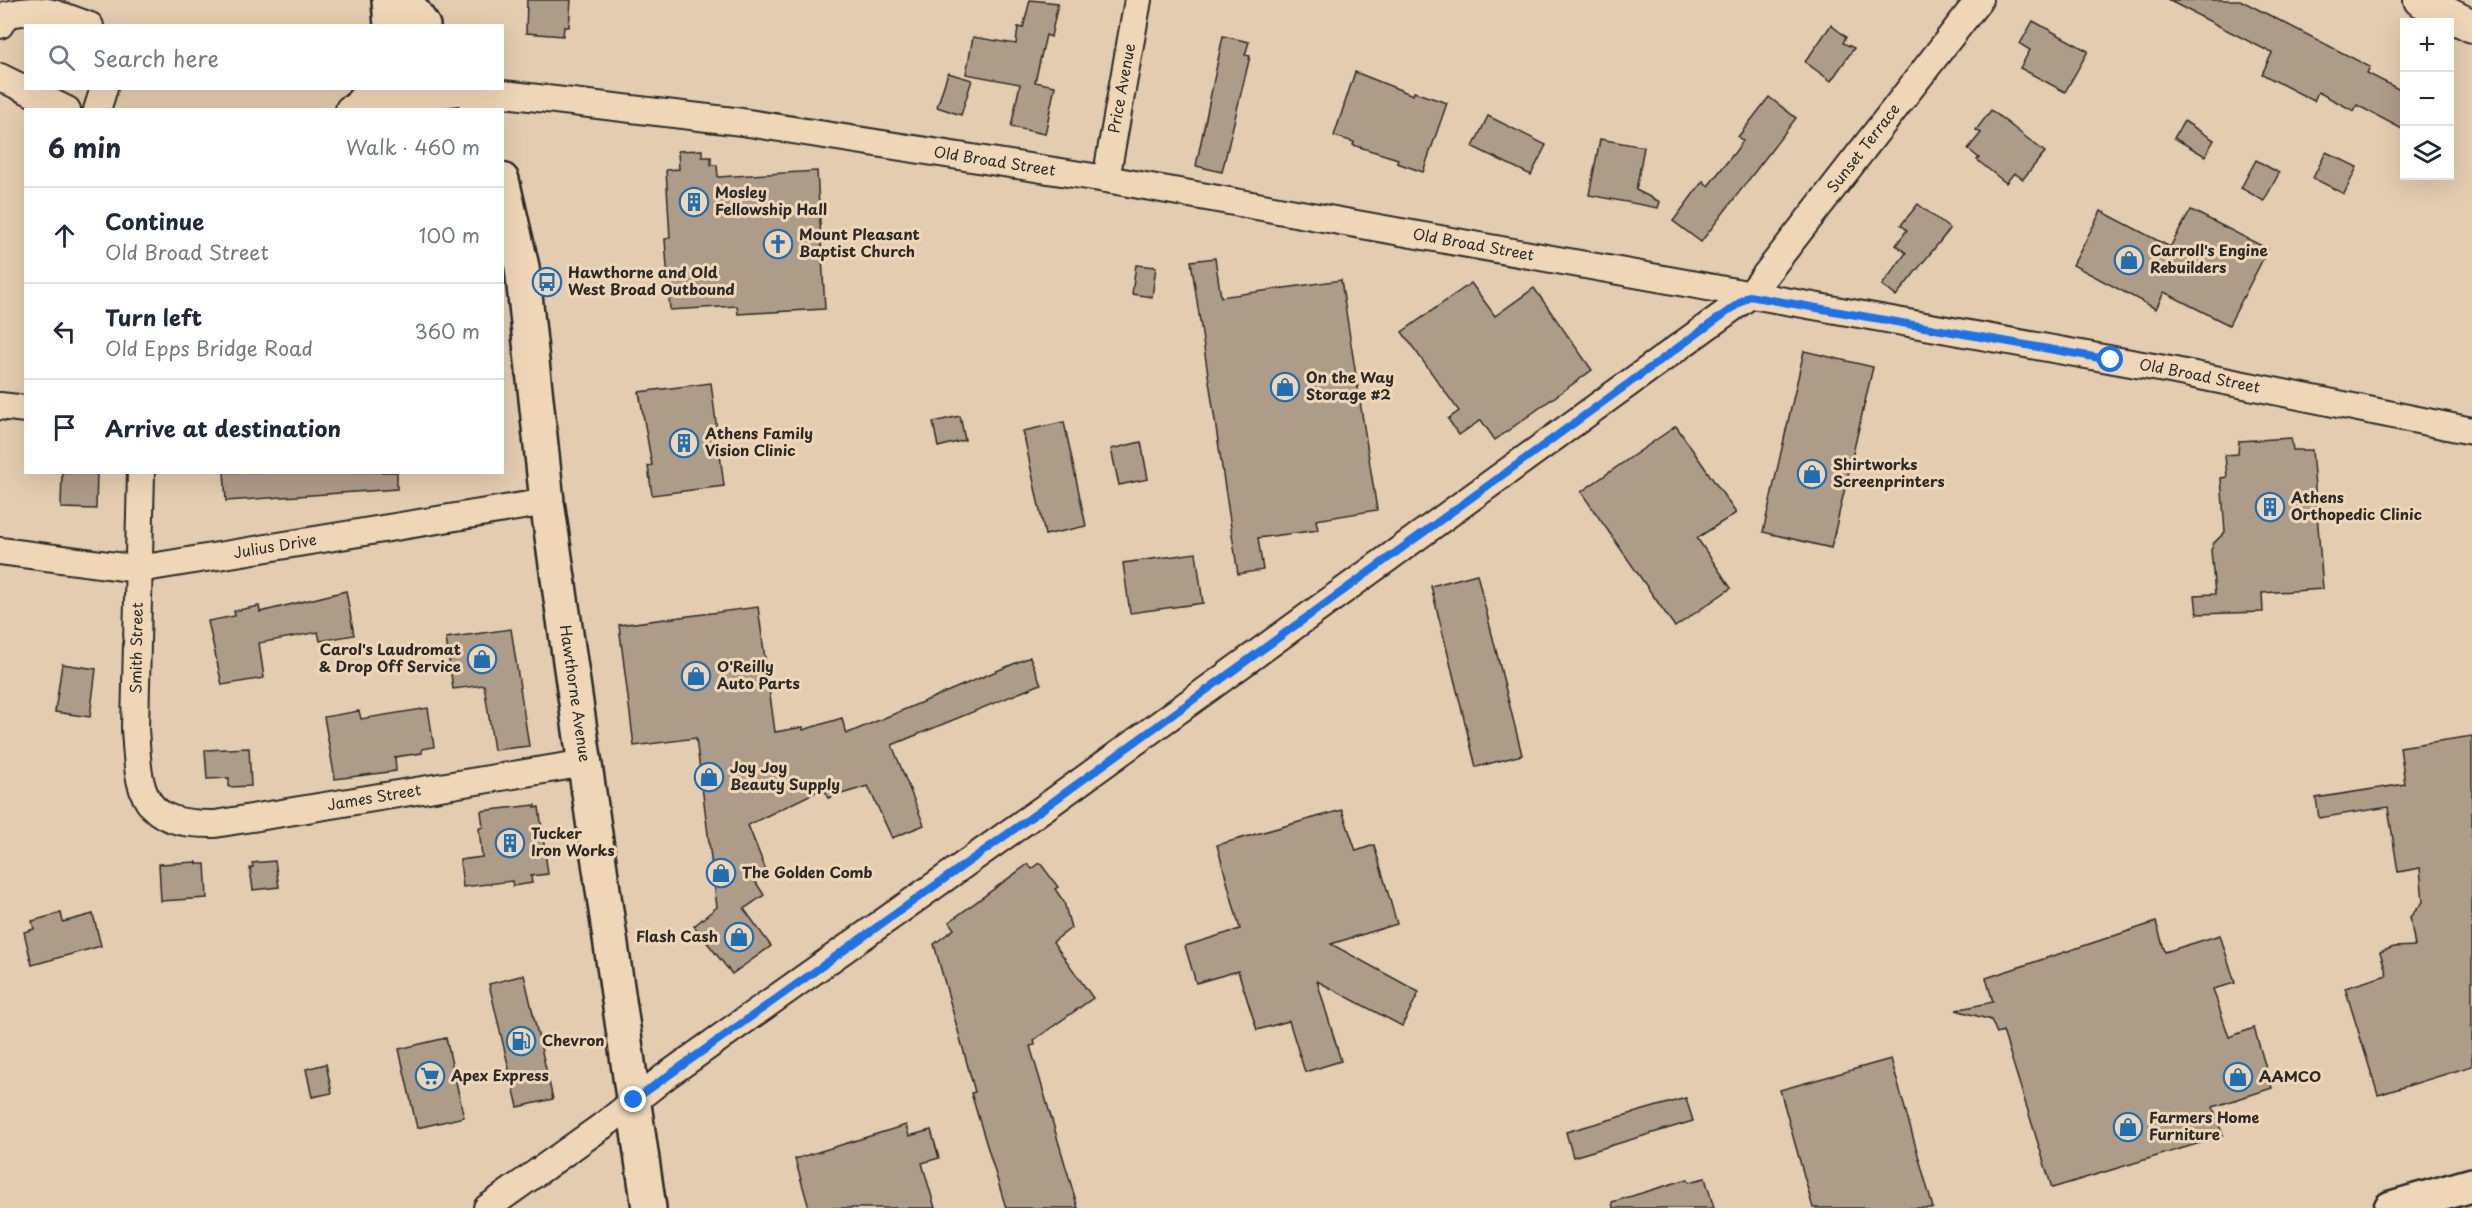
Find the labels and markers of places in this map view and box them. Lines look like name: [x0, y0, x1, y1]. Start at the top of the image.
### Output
place label: Mosley Fellowship Hall: [715, 180, 827, 220]
building icon: Mosley Fellowship Hall: [678, 186, 710, 218]
place label: Mount Pleasant Baptist Church: [799, 222, 920, 262]
church icon: Mount Pleasant Baptist Church: [762, 228, 794, 260]
place label: Carroll's Engine Rebuilders: [2150, 238, 2268, 278]
shop icon: Carroll's Engine Rebuilders: [2113, 244, 2145, 276]
place label: Hawthorne and Old West Broad Outbound: [568, 260, 735, 300]
bus stop icon: Hawthorne and Old West Broad Outbound: [531, 266, 563, 298]
place label: On the Way Storage #2: [1306, 365, 1394, 405]
shop icon: On the Way Storage #2: [1269, 371, 1301, 403]
place label: Athens Family Vision Clinic: [704, 421, 813, 461]
building icon: Athens Family Vision Clinic: [668, 427, 700, 459]
place label: Shirtworks Screenprinters: [1833, 452, 1945, 492]
shop icon: Shirtworks Screenprinters: [1796, 458, 1828, 490]
place label: Athens Orthopedic Clinic: [2290, 485, 2422, 525]
building icon: Athens Orthopedic Clinic: [2254, 491, 2286, 523]
place label: Carol's Laudromat & Drop Off Service: [319, 637, 461, 677]
shop icon: Carol's Laudromat & Drop Off Service: [466, 643, 498, 675]
place label: O'Reilly Auto Parts: [717, 654, 800, 694]
shop icon: O'Reilly Auto Parts: [680, 660, 712, 692]
place label: Joy Joy Beauty Supply: [730, 755, 840, 795]
shop icon: Joy Joy Beauty Supply: [693, 761, 725, 793]
place label: Tucker Iron Works: [531, 821, 615, 861]
building icon: Tucker Iron Works: [494, 827, 526, 859]
shop icon: The Golden Comb: [705, 857, 737, 889]
place label: The Golden Comb: [742, 860, 872, 883]
shop icon: Flash Cash: [723, 921, 755, 953]
place label: Flash Cash: [636, 924, 718, 947]
fuel station icon: Chevron: [505, 1025, 537, 1057]
place label: Chevron: [542, 1028, 605, 1051]
supermarket icon: Apex Express: [414, 1060, 446, 1092]
shop icon: AAMCO: [2222, 1061, 2254, 1093]
place label: Apex Express: [450, 1063, 549, 1086]
place label: AAMCO: [2259, 1064, 2321, 1087]
place label: Farmers Home Furniture: [2149, 1105, 2259, 1145]
shop icon: Farmers Home Furniture: [2112, 1111, 2144, 1143]

